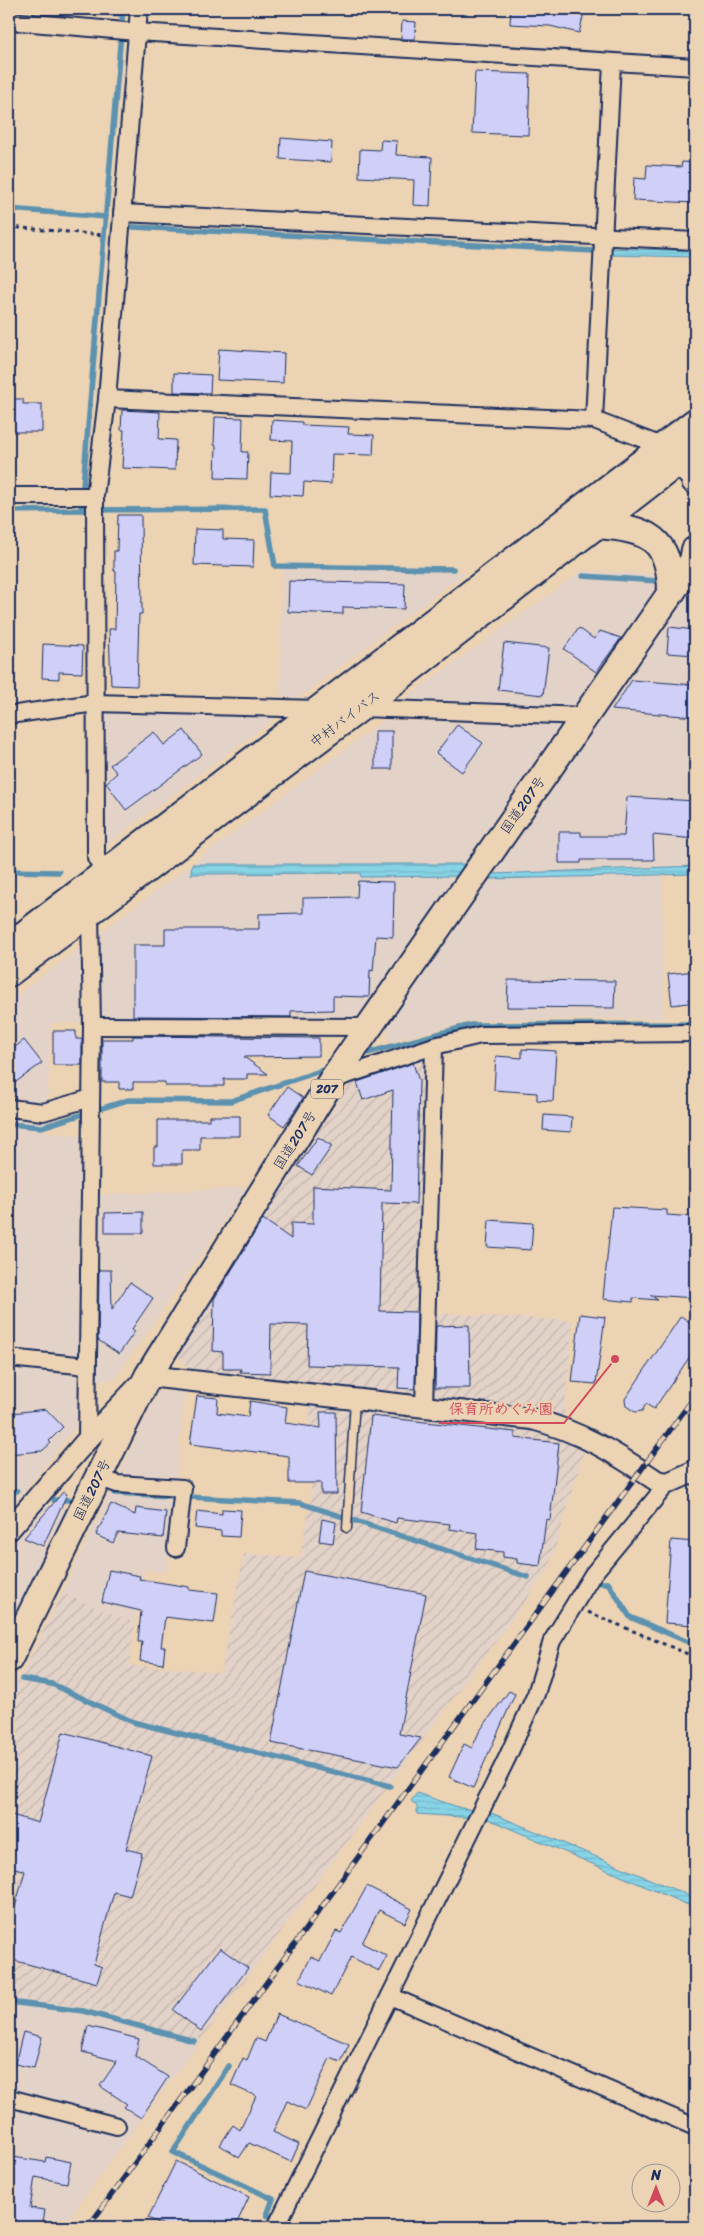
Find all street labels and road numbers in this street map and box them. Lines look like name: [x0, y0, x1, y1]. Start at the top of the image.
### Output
street label: 中村バイパス: [304, 684, 386, 754]
street label: 国道207号: [494, 770, 552, 840]
road number: 207: [311, 1080, 343, 1098]
street label: 国道207号: [267, 1105, 323, 1175]
street label: 国道207号: [66, 1454, 118, 1526]

